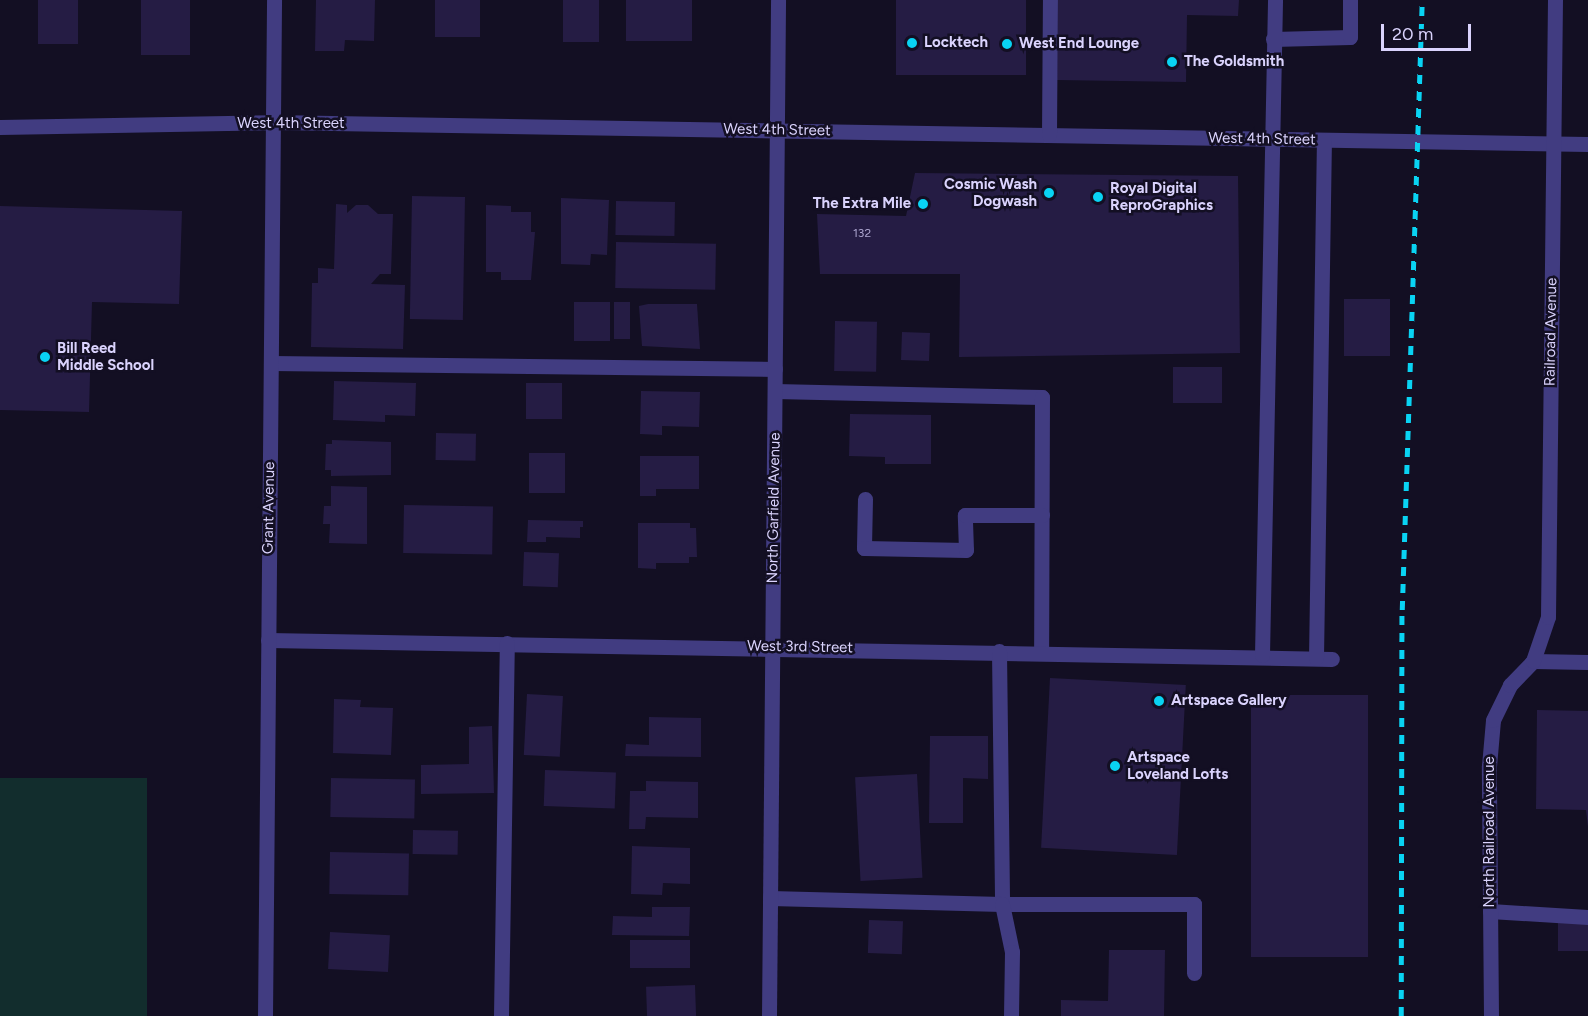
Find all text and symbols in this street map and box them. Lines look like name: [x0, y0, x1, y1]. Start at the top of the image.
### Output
scale bar: [1384, 12, 1474, 50]
text: 20 m: [1392, 23, 1433, 45]
place label: Locktech: [924, 34, 988, 52]
place label: West End Lounge: [1019, 35, 1139, 53]
marker: Locktech: [905, 36, 919, 50]
marker: West End Lounge: [1000, 37, 1014, 51]
place label: The Goldsmith: [1184, 53, 1284, 71]
marker: The Goldsmith: [1165, 55, 1179, 69]
street label: West 4th Street: [237, 115, 345, 133]
street label: West 4th Street: [723, 120, 831, 140]
street label: West 4th Street: [1208, 129, 1316, 149]
place label: Cosmic Wash Dogwash: [944, 175, 1037, 210]
place label: Royal Digital ReproGraphics: [1110, 179, 1213, 214]
marker: Cosmic Wash Dogwash: [1042, 186, 1056, 200]
marker: Royal Digital ReproGraphics: [1091, 190, 1105, 204]
place label: The Extra Mile: [813, 195, 911, 213]
marker: The Extra Mile: [916, 197, 930, 211]
house number: 132: [853, 227, 871, 241]
street label: Railroad Avenue: [1541, 278, 1561, 386]
place label: Bill Reed Middle School: [57, 339, 154, 374]
marker: Bill Reed Middle School: [38, 350, 52, 364]
street label: North Garfield Avenue: [764, 432, 784, 584]
street label: Grant Avenue: [259, 462, 279, 554]
street label: West 3rd Street: [747, 637, 853, 657]
place label: Artspace Gallery: [1171, 692, 1287, 710]
marker: Artspace Gallery: [1152, 694, 1166, 708]
place label: Artspace Loveland Lofts: [1127, 748, 1228, 783]
street label: North Railroad Avenue: [1481, 756, 1499, 908]
marker: Artspace Loveland Lofts: [1108, 759, 1122, 773]

